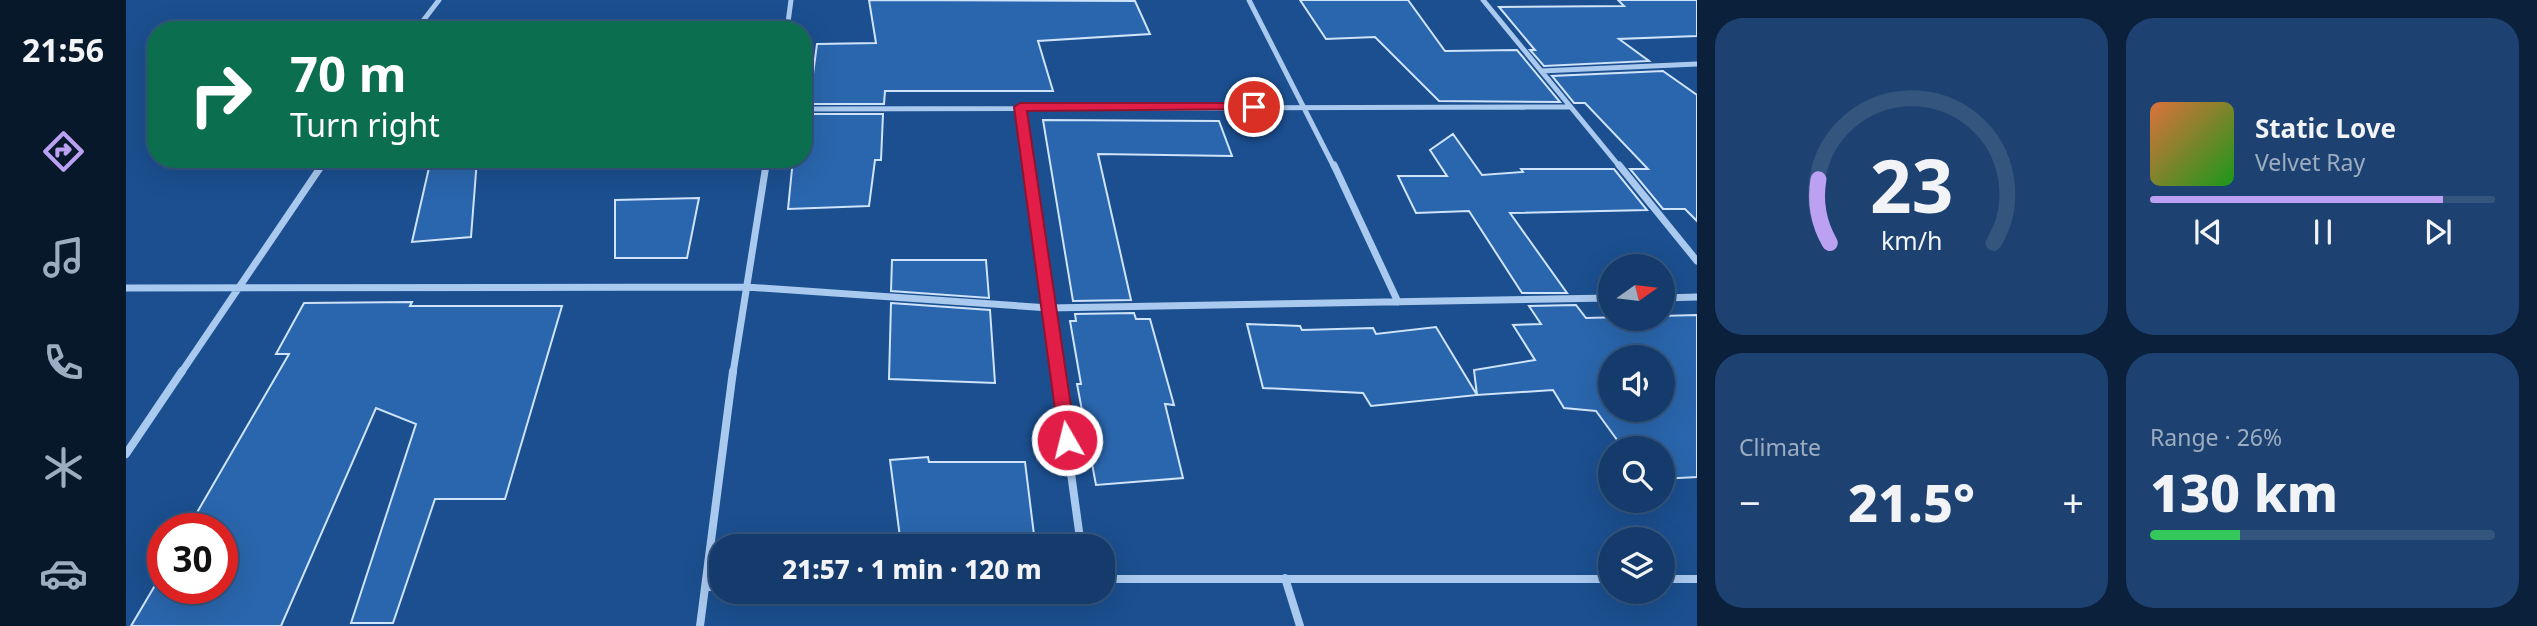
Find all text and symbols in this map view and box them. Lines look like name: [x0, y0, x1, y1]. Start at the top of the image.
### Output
text: 21:56: [22, 28, 104, 71]
text: 70 m: [290, 40, 407, 106]
icon: right: [175, 49, 266, 140]
pin: [1224, 77, 1284, 137]
icon: arrive: [1235, 88, 1273, 126]
text: Turn right: [290, 103, 440, 146]
text: Static Love: [2255, 110, 2396, 146]
icon: directions: [39, 127, 88, 176]
text: 23: [1870, 135, 1953, 234]
text: Velvet Ray: [2255, 146, 2365, 178]
icon: previous: [2189, 213, 2227, 251]
icon: pause: [2304, 213, 2342, 251]
icon: next: [2419, 213, 2457, 251]
text: km/h: [1881, 223, 1942, 257]
icon: music: [39, 233, 88, 282]
north arrow: [1598, 254, 1675, 331]
map controls: [1598, 254, 1675, 604]
icon: phone: [39, 338, 88, 387]
button: sound: [1598, 345, 1675, 422]
position arrow: [1030, 403, 1104, 477]
text: Range · 26%: [2150, 421, 2282, 453]
text: Climate: [1739, 431, 1821, 463]
button: search: [1598, 436, 1675, 513]
icon: climate: [39, 443, 88, 492]
text: 130 km: [2150, 456, 2338, 527]
text: 21.5°: [1848, 466, 1975, 537]
text: −: [1739, 476, 1761, 528]
text: +: [2062, 476, 2084, 528]
speed limit sign: 30: [147, 513, 238, 604]
button: layers: [1598, 527, 1675, 604]
icon: car: [39, 549, 88, 598]
text: 21:57 · 1 min · 120 m: [782, 551, 1042, 587]

